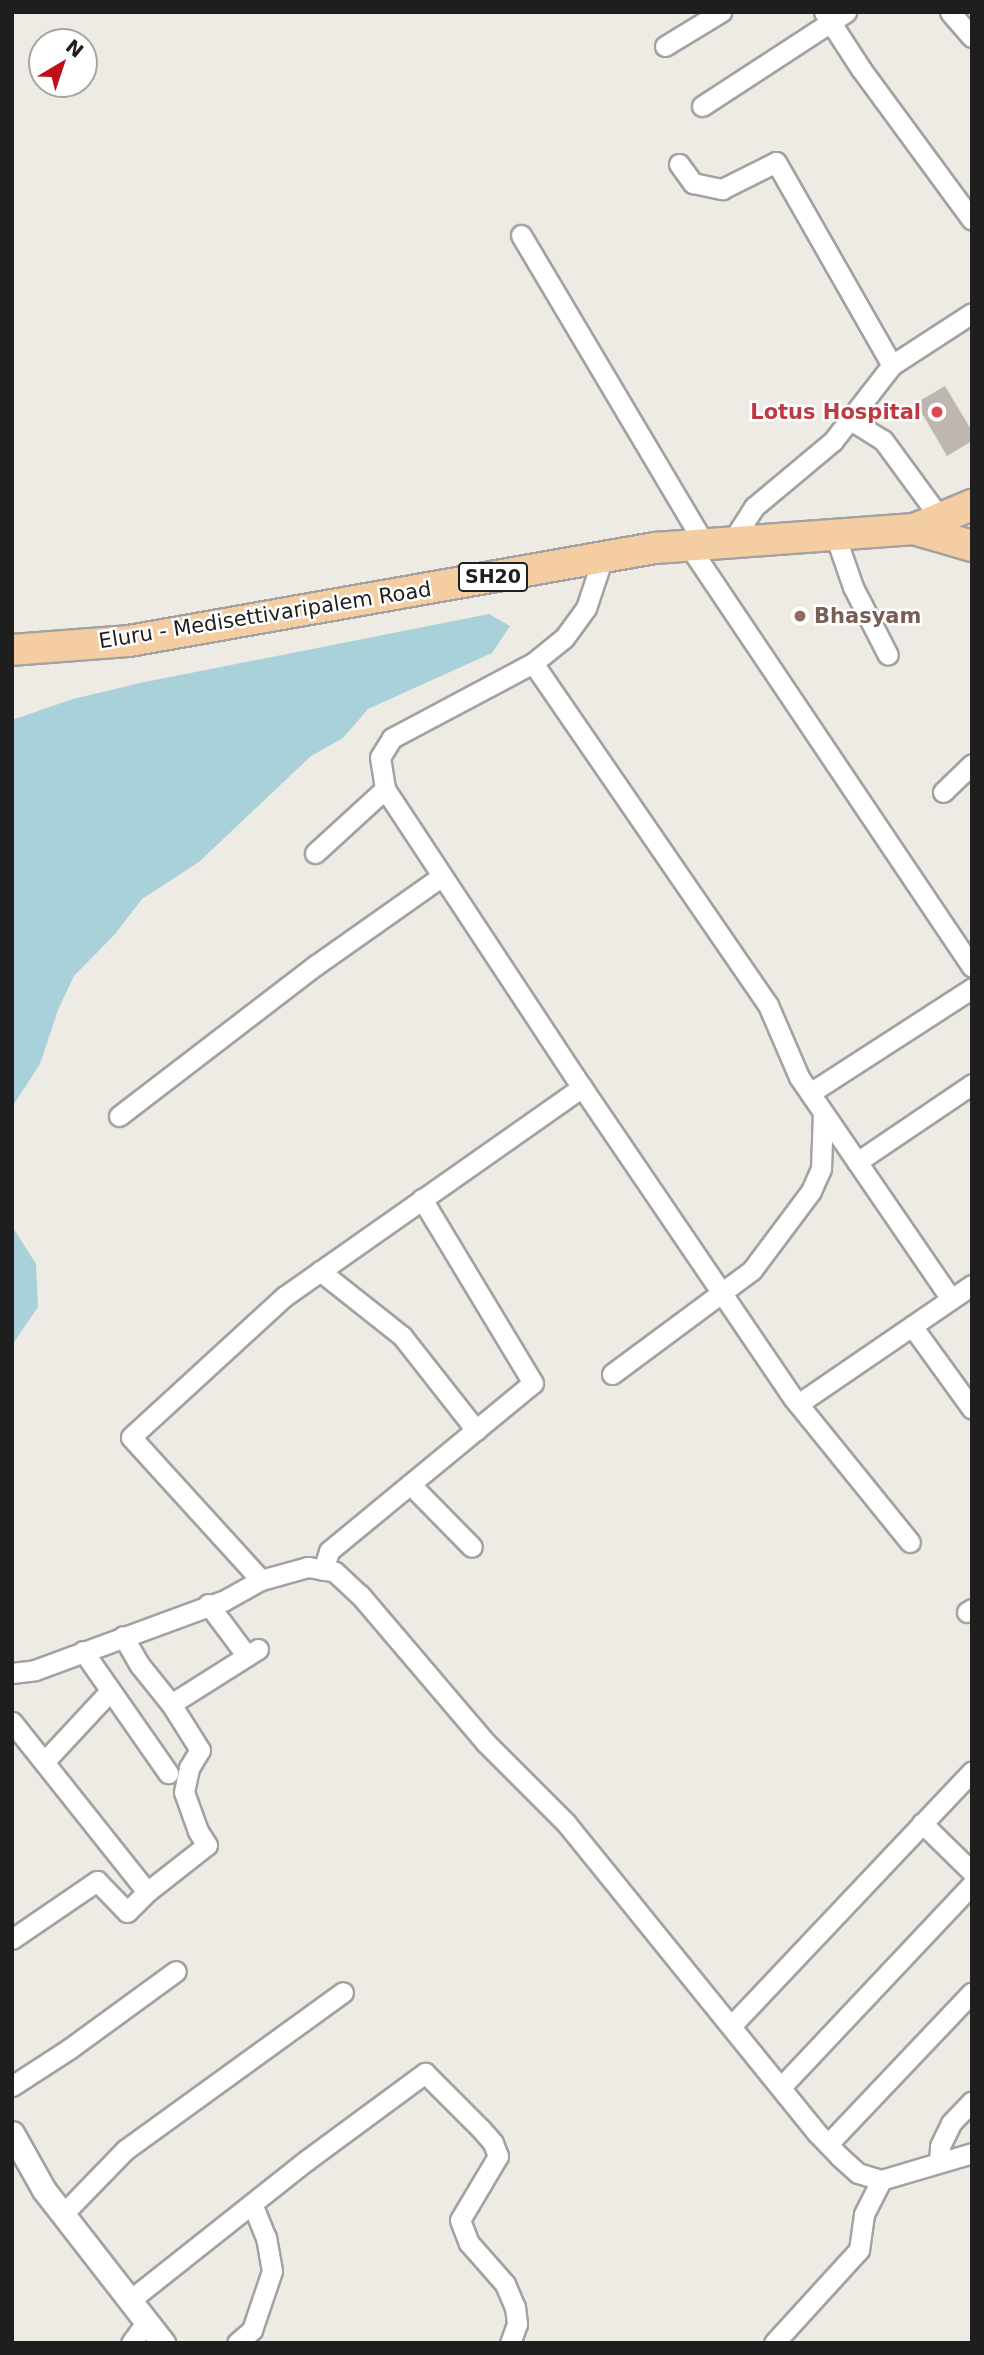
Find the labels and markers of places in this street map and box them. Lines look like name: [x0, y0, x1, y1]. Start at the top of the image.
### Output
place label: Lotus Hospital: [750, 399, 921, 425]
marker: Lotus Hospital: [927, 402, 947, 422]
place label: Bhasyam: [814, 603, 921, 629]
marker: Bhasyam: [792, 608, 808, 624]

